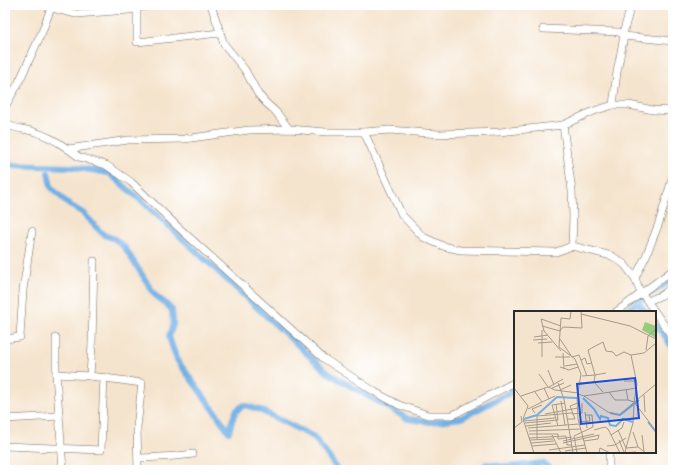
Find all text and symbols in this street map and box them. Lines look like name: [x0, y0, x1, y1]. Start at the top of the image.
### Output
inset map: [514, 311, 656, 453]

